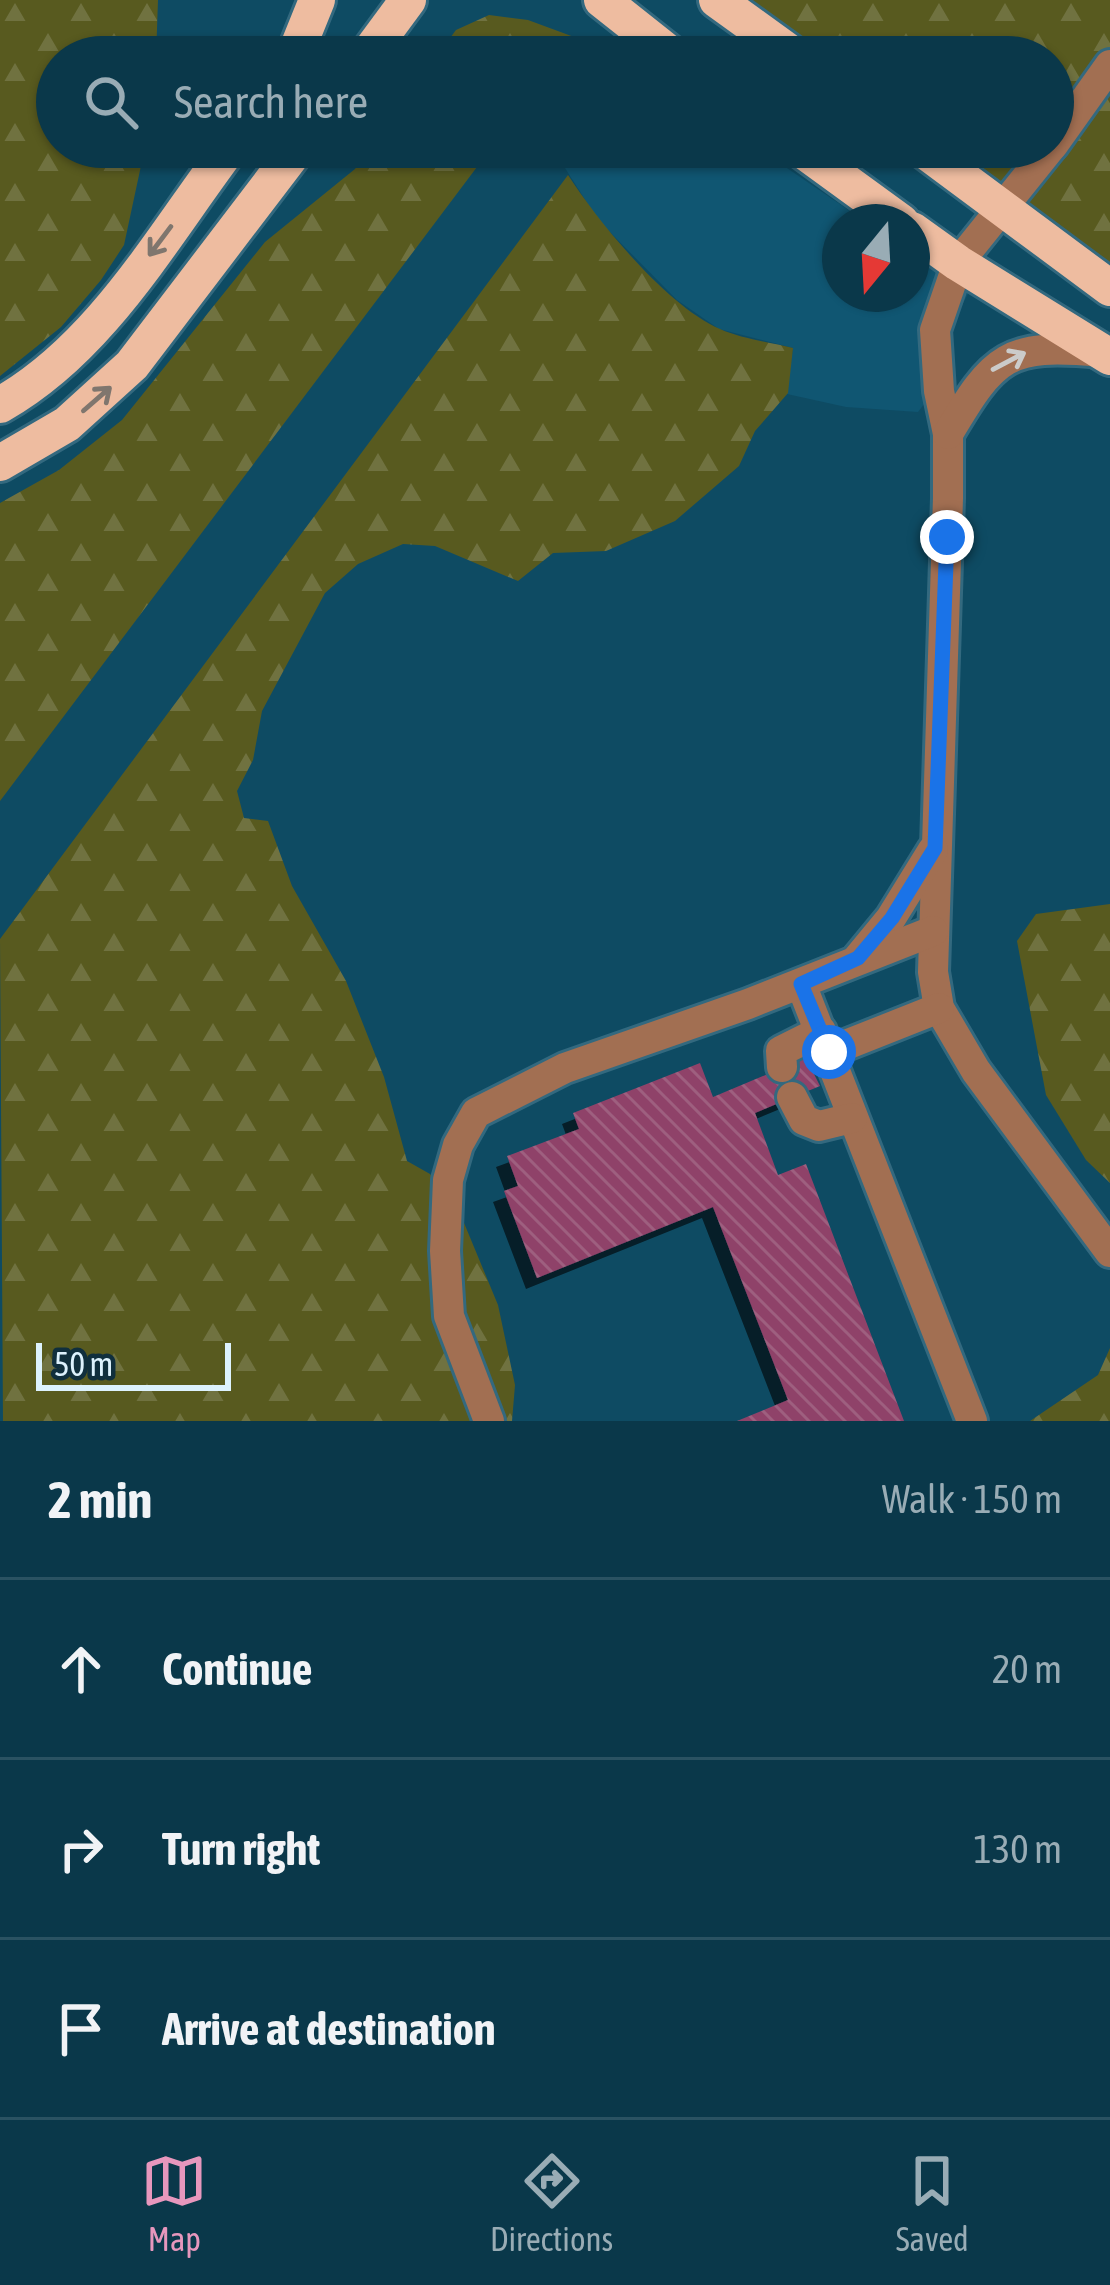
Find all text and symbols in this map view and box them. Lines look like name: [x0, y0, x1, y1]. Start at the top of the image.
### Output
search box: [36, 36, 1074, 168]
icon: search: [78, 69, 144, 135]
text: Search here: [174, 76, 368, 128]
north arrow: [822, 204, 930, 312]
one-way arrow: [147, 224, 173, 257]
one-way arrow: [991, 349, 1026, 372]
one-way arrow: [81, 385, 112, 413]
route end: [920, 510, 974, 564]
route start: [802, 1025, 856, 1079]
scale bar: [36, 1337, 231, 1390]
text: 50 m: [54, 1345, 113, 1383]
text: 2 min: [48, 1470, 152, 1529]
text: Walk · 150 m: [882, 1477, 1062, 1521]
icon: ahead: [48, 1636, 114, 1702]
text: Continue: [162, 1643, 313, 1695]
text: 20 m: [992, 1647, 1062, 1691]
icon: right: [48, 1816, 114, 1882]
text: Turn right: [162, 1823, 320, 1875]
text: 130 m: [974, 1827, 1062, 1871]
icon: arrive: [48, 1996, 114, 2062]
text: Arrive at destination: [162, 2003, 496, 2055]
tab: Map: [141, 2148, 207, 2258]
tab: Directions: [490, 2148, 613, 2258]
tab: Saved: [896, 2148, 969, 2258]

